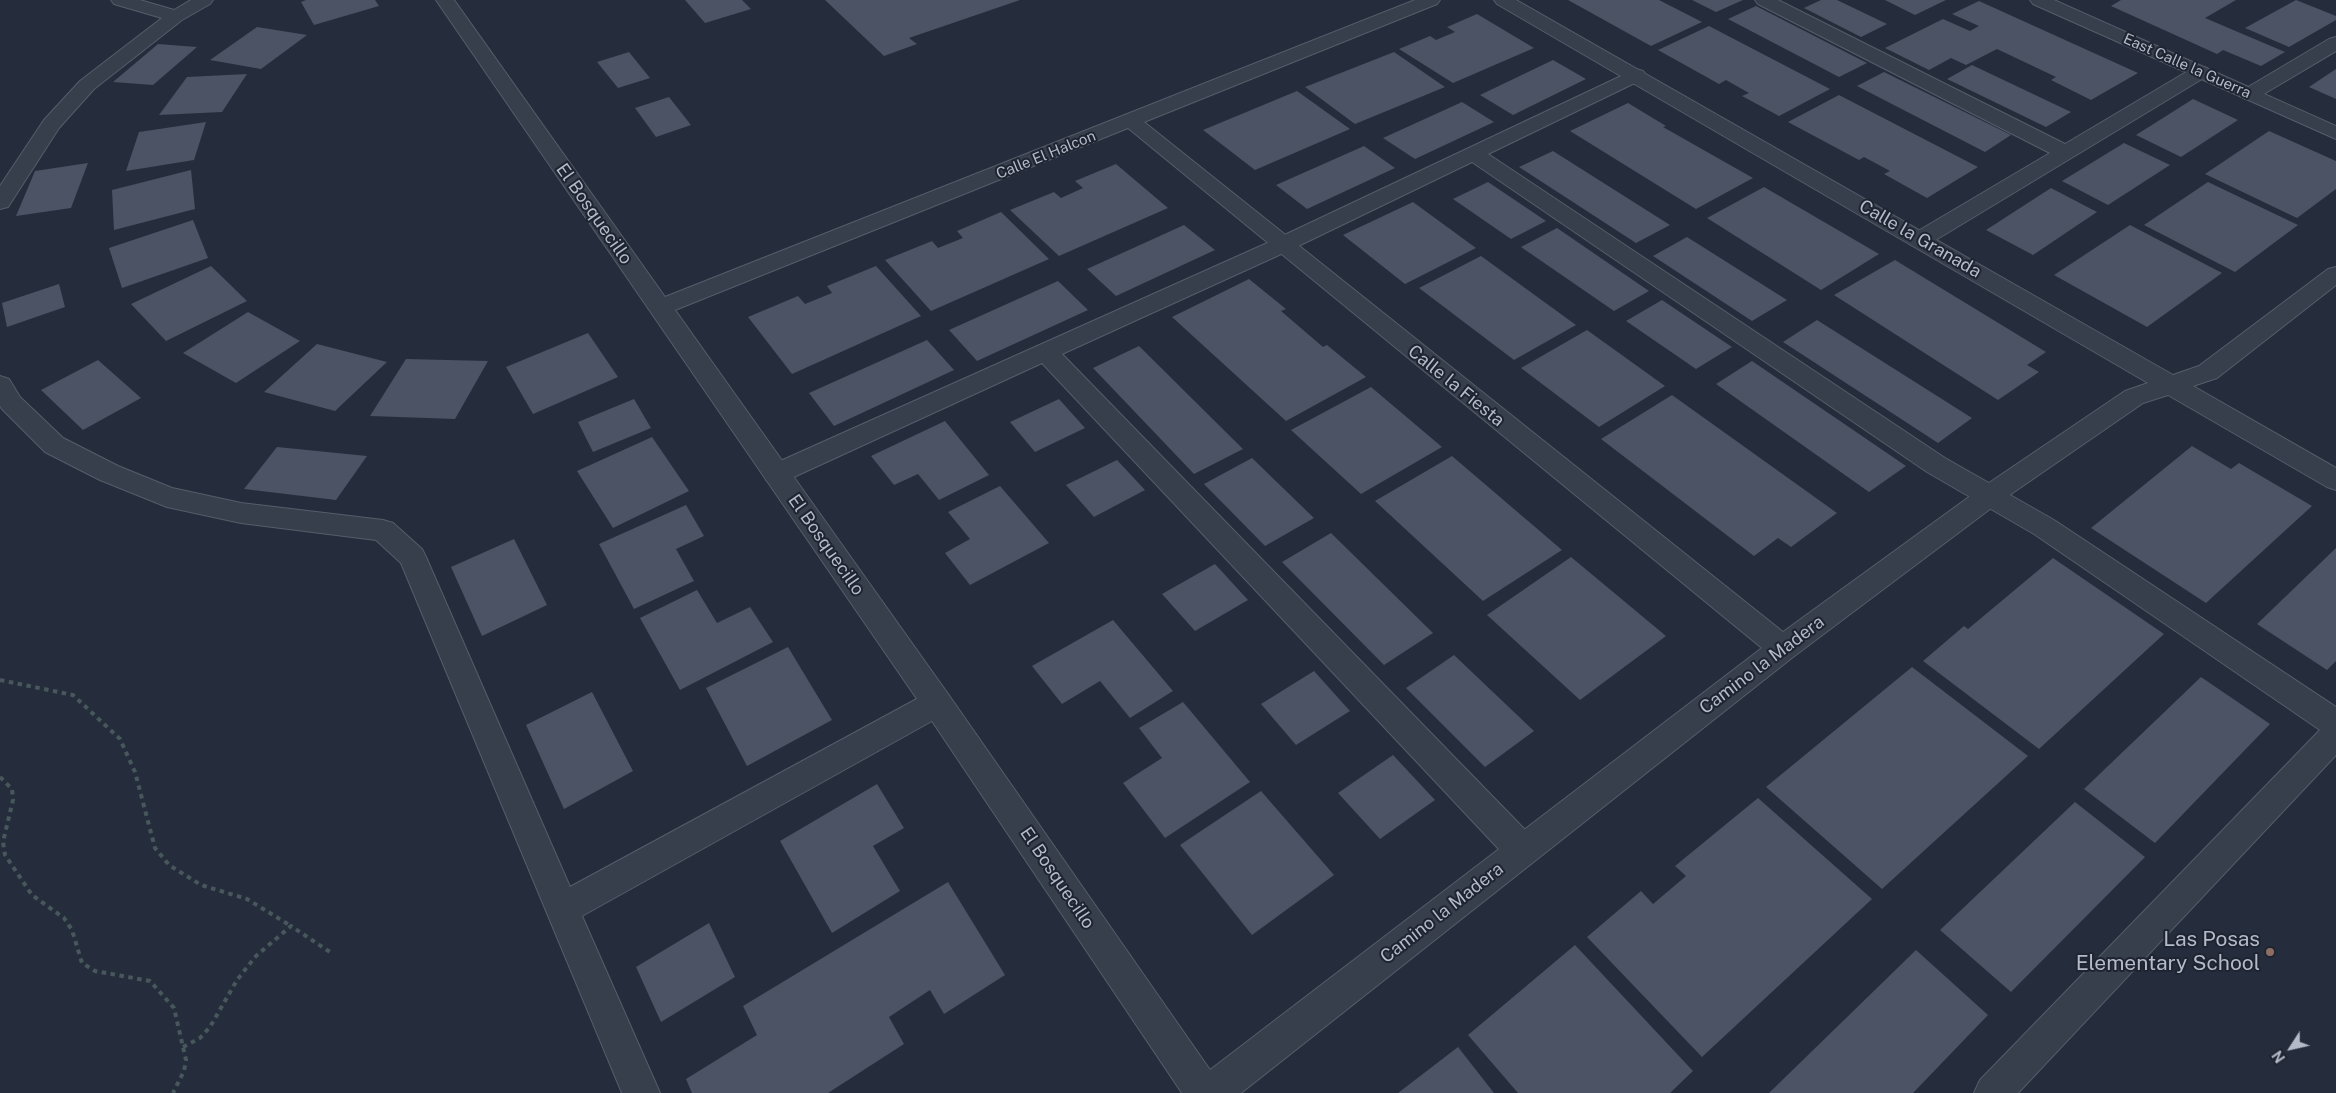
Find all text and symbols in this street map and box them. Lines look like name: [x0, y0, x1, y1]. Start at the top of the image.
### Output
street label: East Calle la Guerra: [2120, 30, 2254, 102]
street label: Calle El Halcon: [994, 127, 1098, 183]
street label: El Bosquecillo: [551, 159, 637, 269]
street label: Calle la Granada: [1855, 195, 1985, 283]
street label: Calle la Fiesta: [1403, 341, 1509, 431]
street label: El Bosquecillo: [783, 490, 869, 600]
street label: Camino la Madera: [1695, 611, 1829, 719]
street label: El Bosquecillo: [1015, 823, 1099, 933]
street label: Camino la Madera: [1376, 858, 1508, 968]
place label: Las Posas Elementary School: [2076, 927, 2260, 977]
marker: Las Posas Elementary School: [2264, 946, 2276, 958]
north arrow: [2266, 1023, 2316, 1073]
text: N: [2269, 1048, 2288, 1066]

